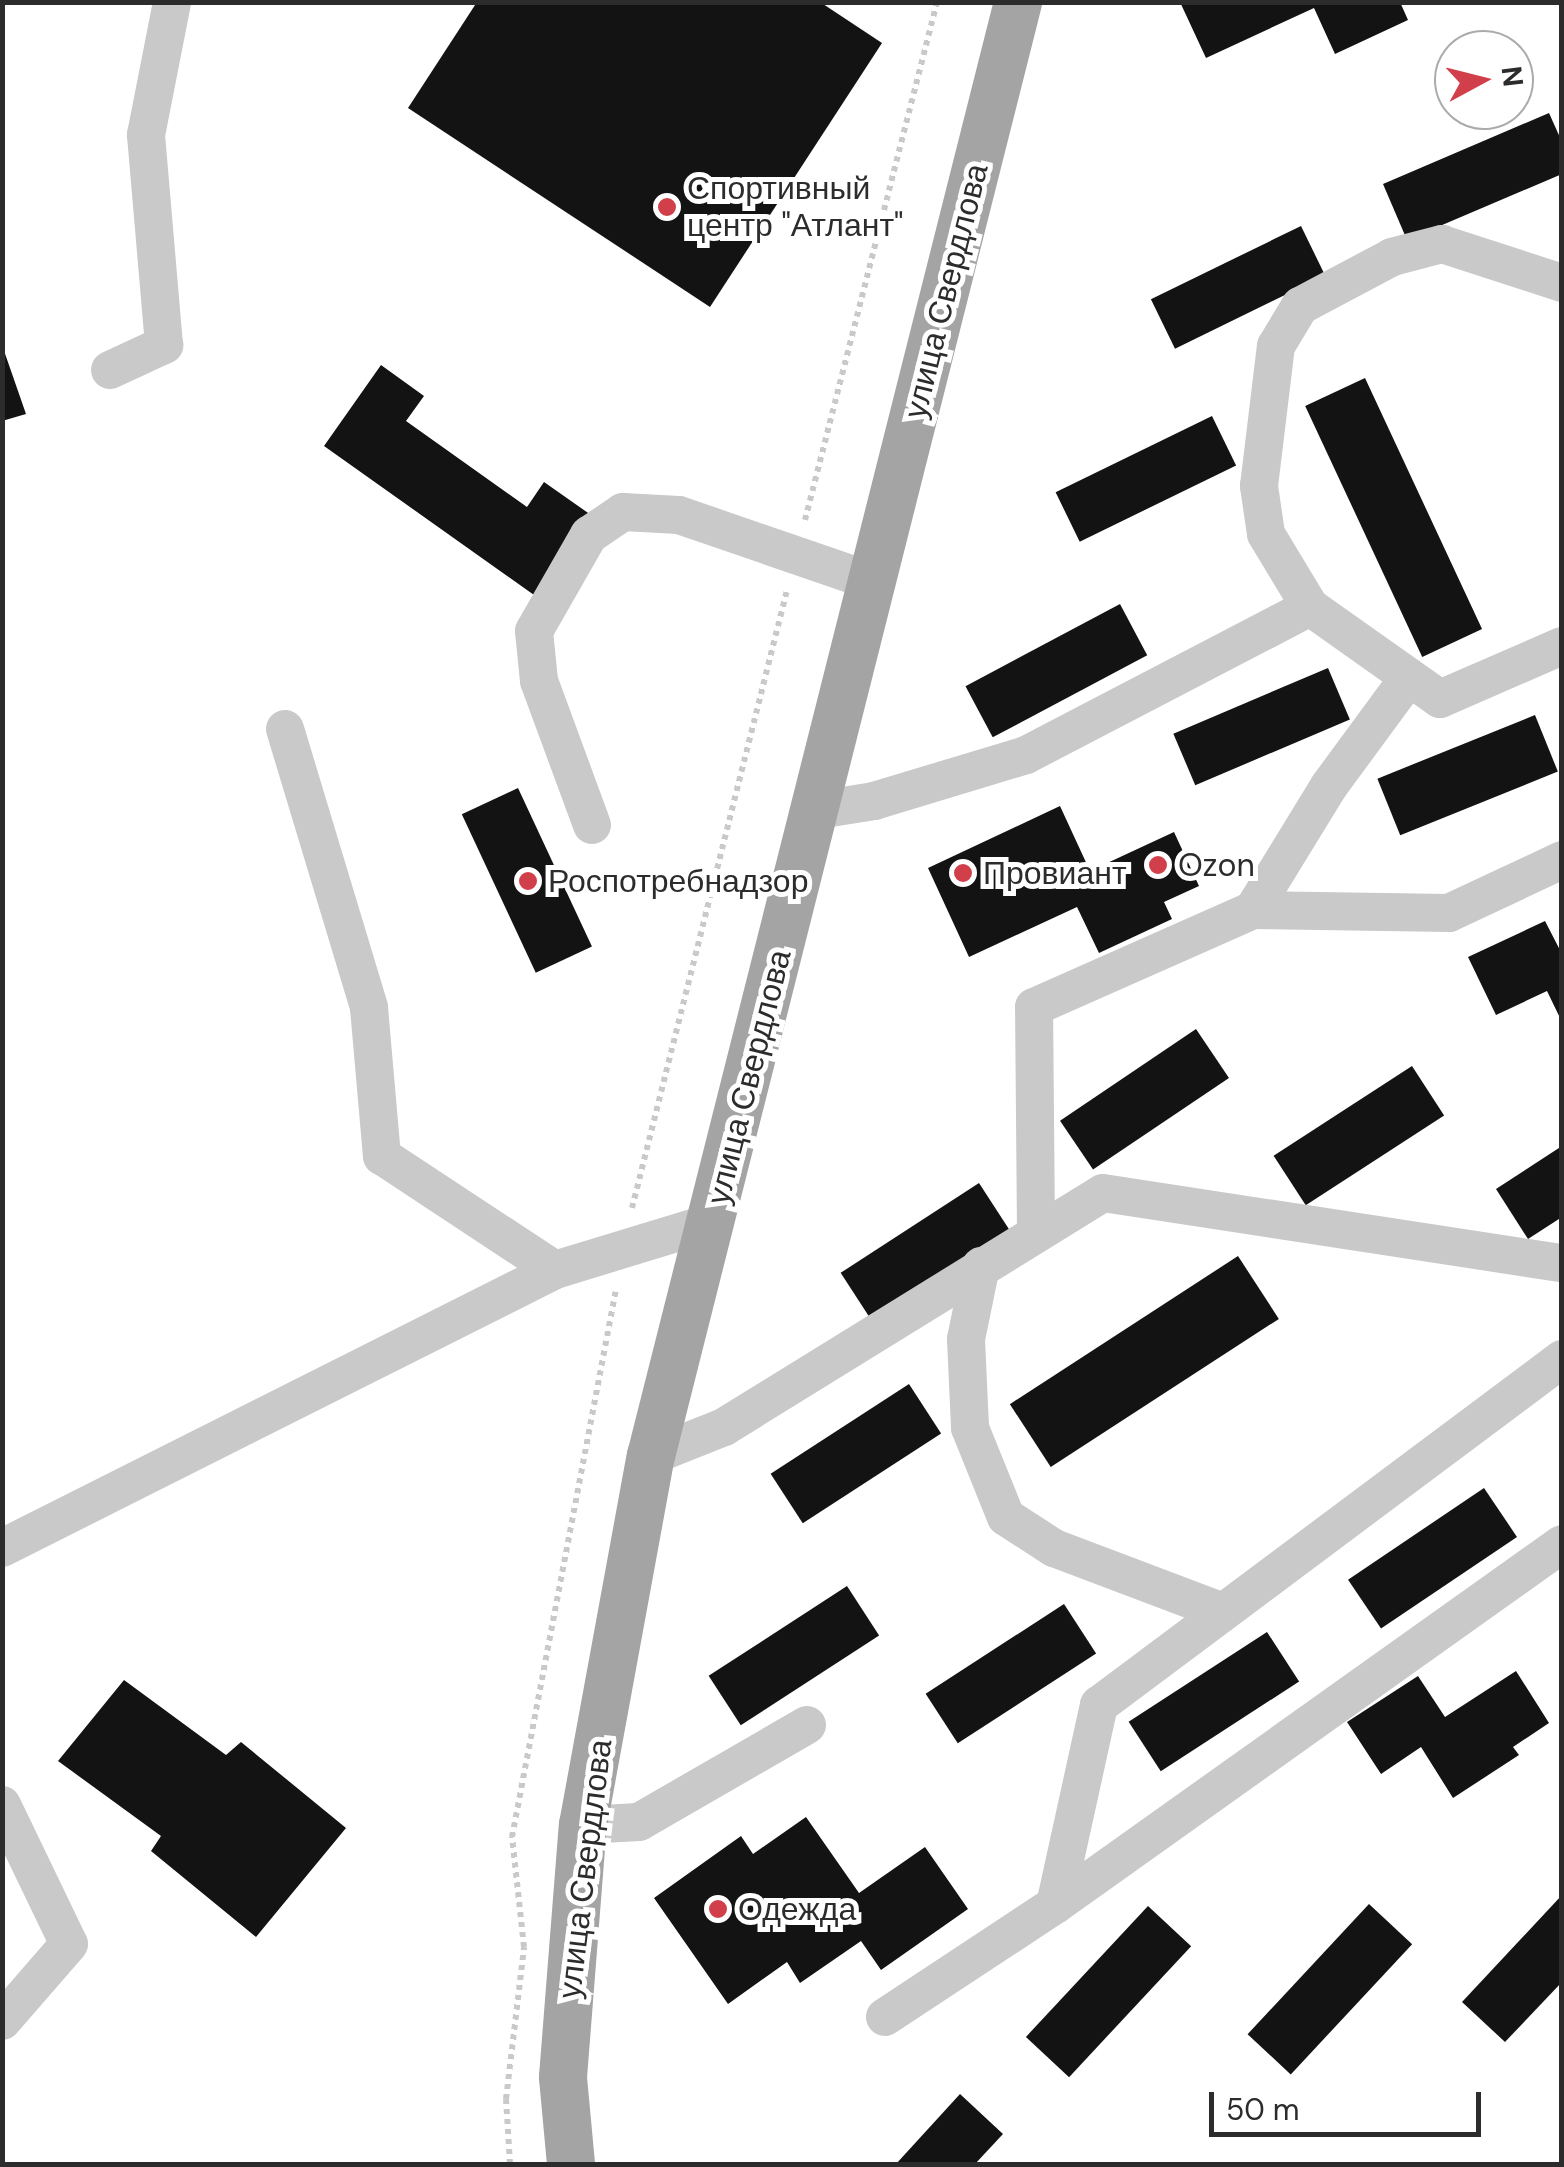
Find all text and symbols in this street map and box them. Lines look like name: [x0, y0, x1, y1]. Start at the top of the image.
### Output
north arrow: [1434, 30, 1534, 130]
text: N: [1493, 64, 1532, 89]
street label: улица Свердлова: [896, 160, 996, 422]
place label: Спортивный центр "Атлант": [687, 170, 903, 245]
marker: Спортивный центр "Атлант": [656, 196, 678, 218]
place label: Ozon: [1178, 846, 1255, 884]
place label: Провиант: [983, 854, 1127, 892]
marker: Ozon: [1147, 854, 1169, 876]
place label: Роспотребнадзор: [548, 862, 808, 900]
marker: Провиант: [952, 862, 974, 884]
marker: Роспотребнадзор: [517, 870, 539, 892]
street label: улица Свердлова: [699, 946, 799, 1208]
street label: улица Свердлова: [550, 1737, 620, 2001]
place label: Одежда: [738, 1890, 856, 1928]
marker: Одежда: [707, 1898, 729, 1920]
scale bar: [1214, 2072, 1486, 2134]
text: 50 m: [1226, 2090, 1300, 2129]

